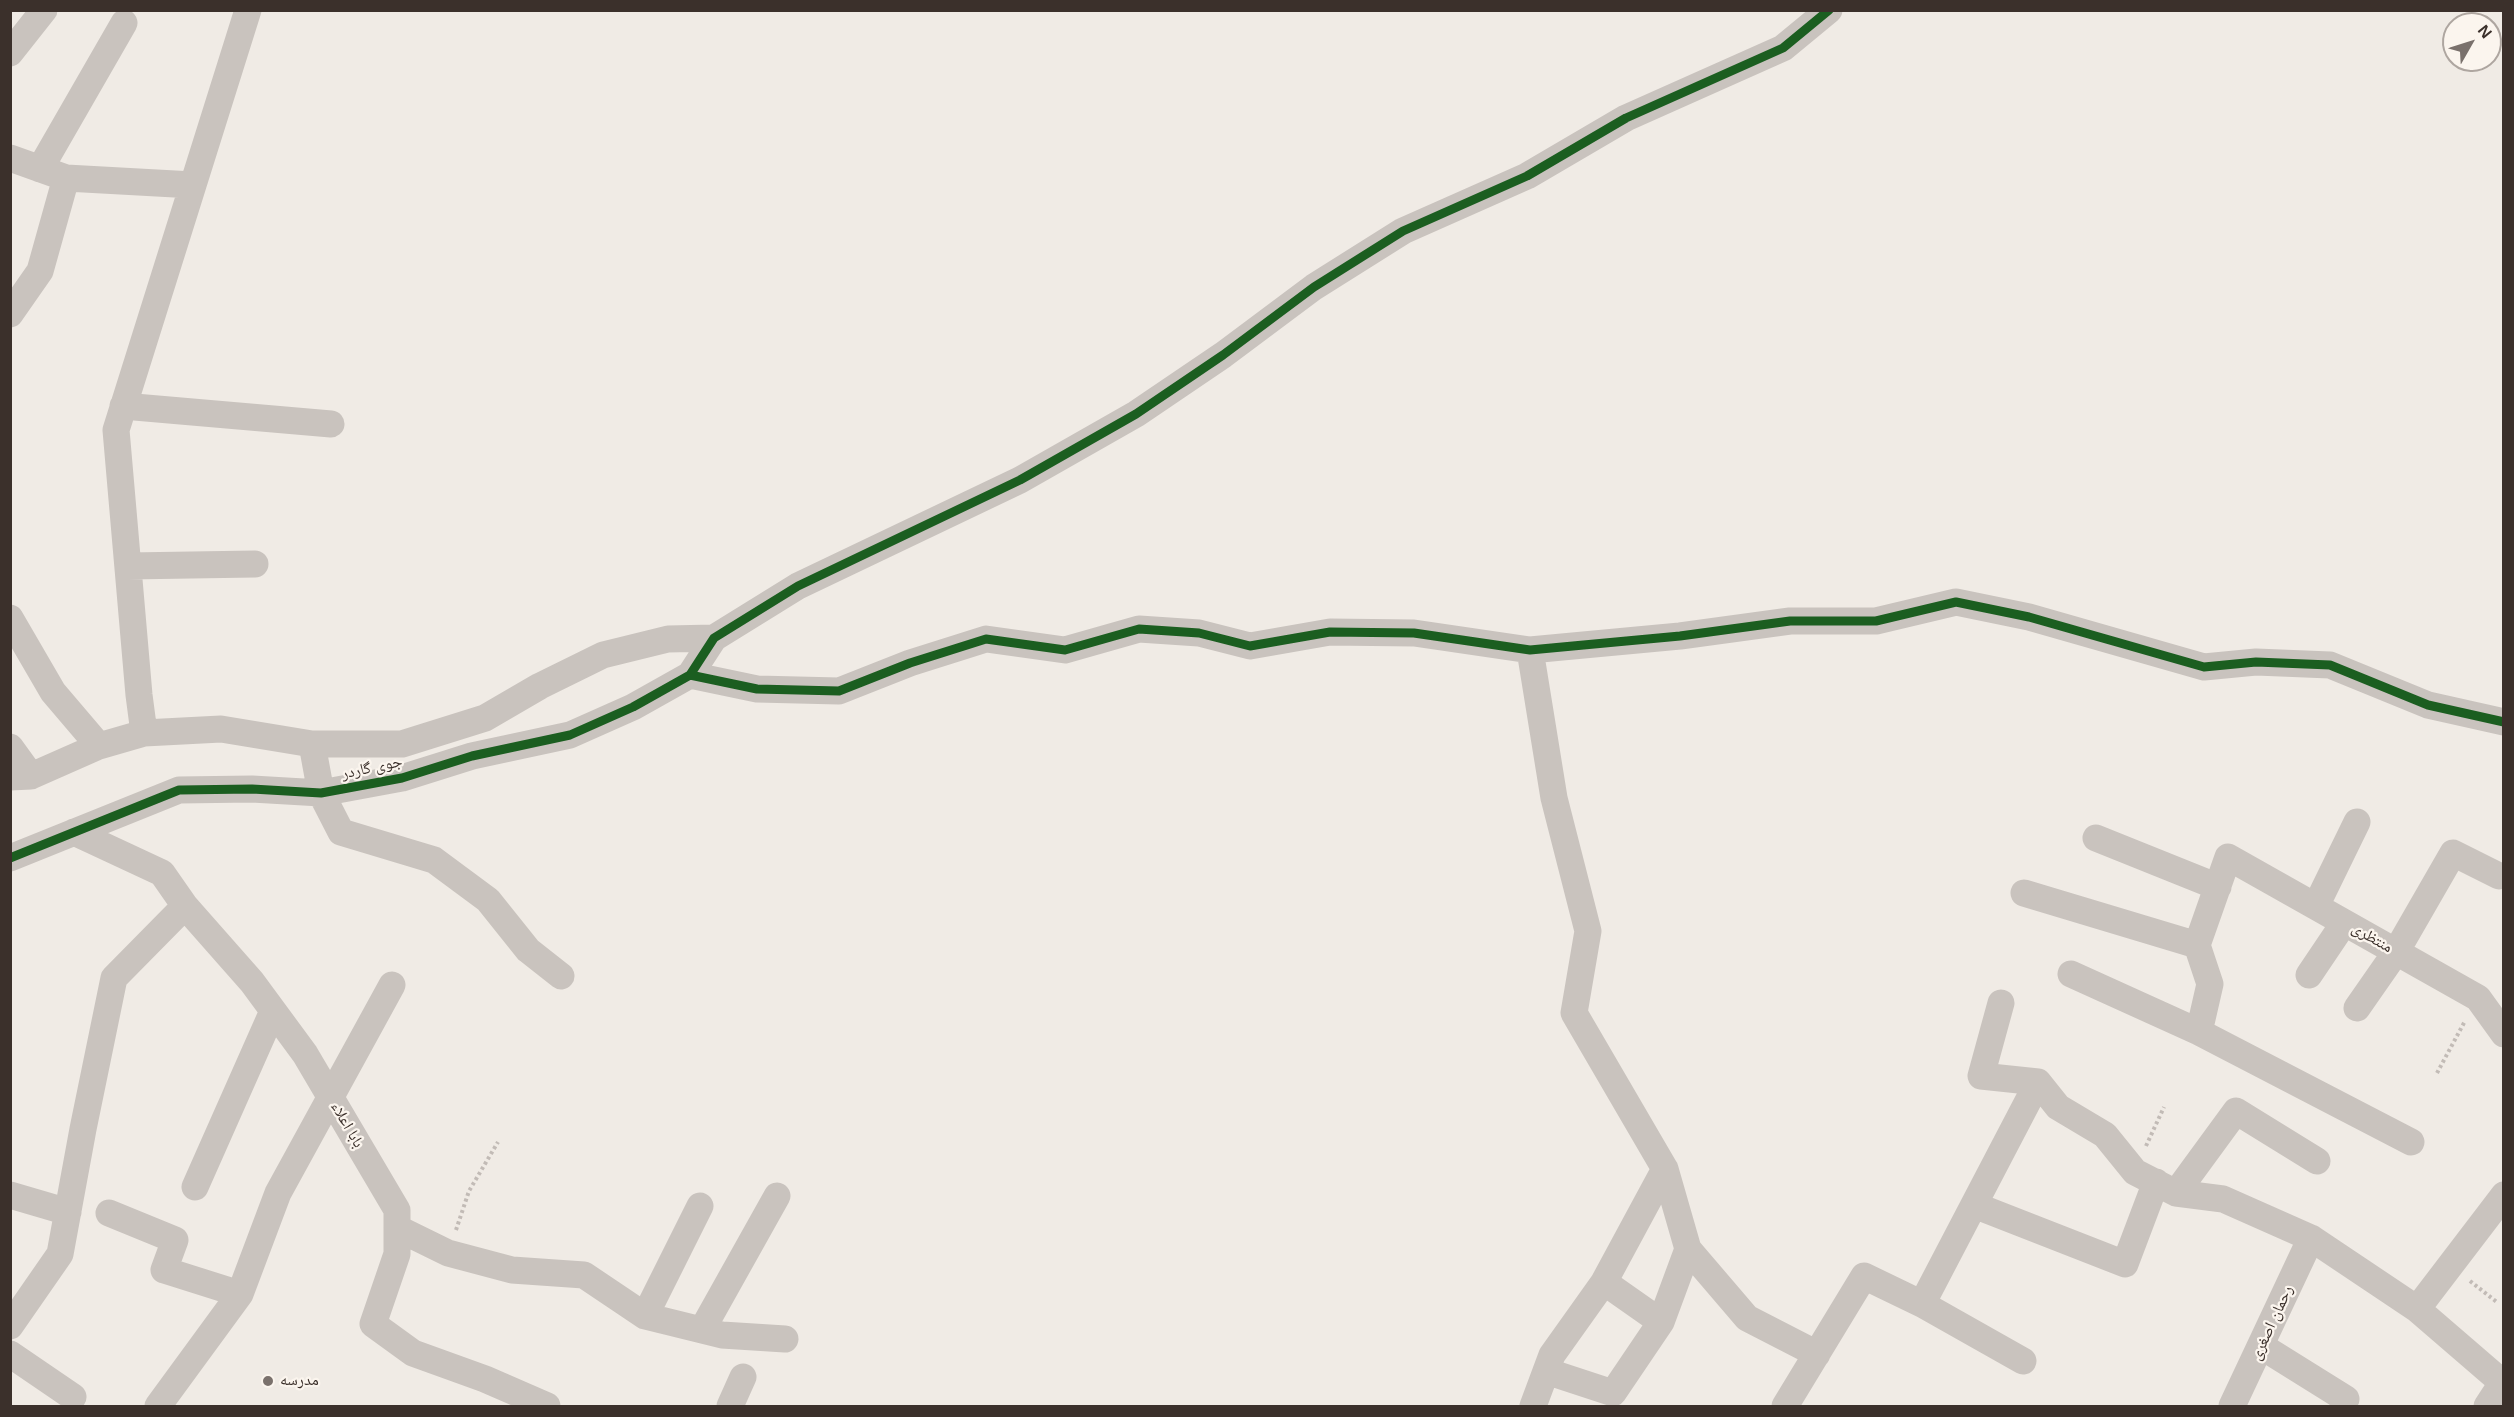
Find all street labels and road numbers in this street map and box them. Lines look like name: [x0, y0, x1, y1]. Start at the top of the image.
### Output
street label: جوی گاردر: [340, 752, 404, 784]
street label: منتظری: [2348, 919, 2396, 957]
street label: بابا اعلاء: [326, 1099, 368, 1151]
street label: رحمان اصغری: [2246, 1283, 2298, 1363]

